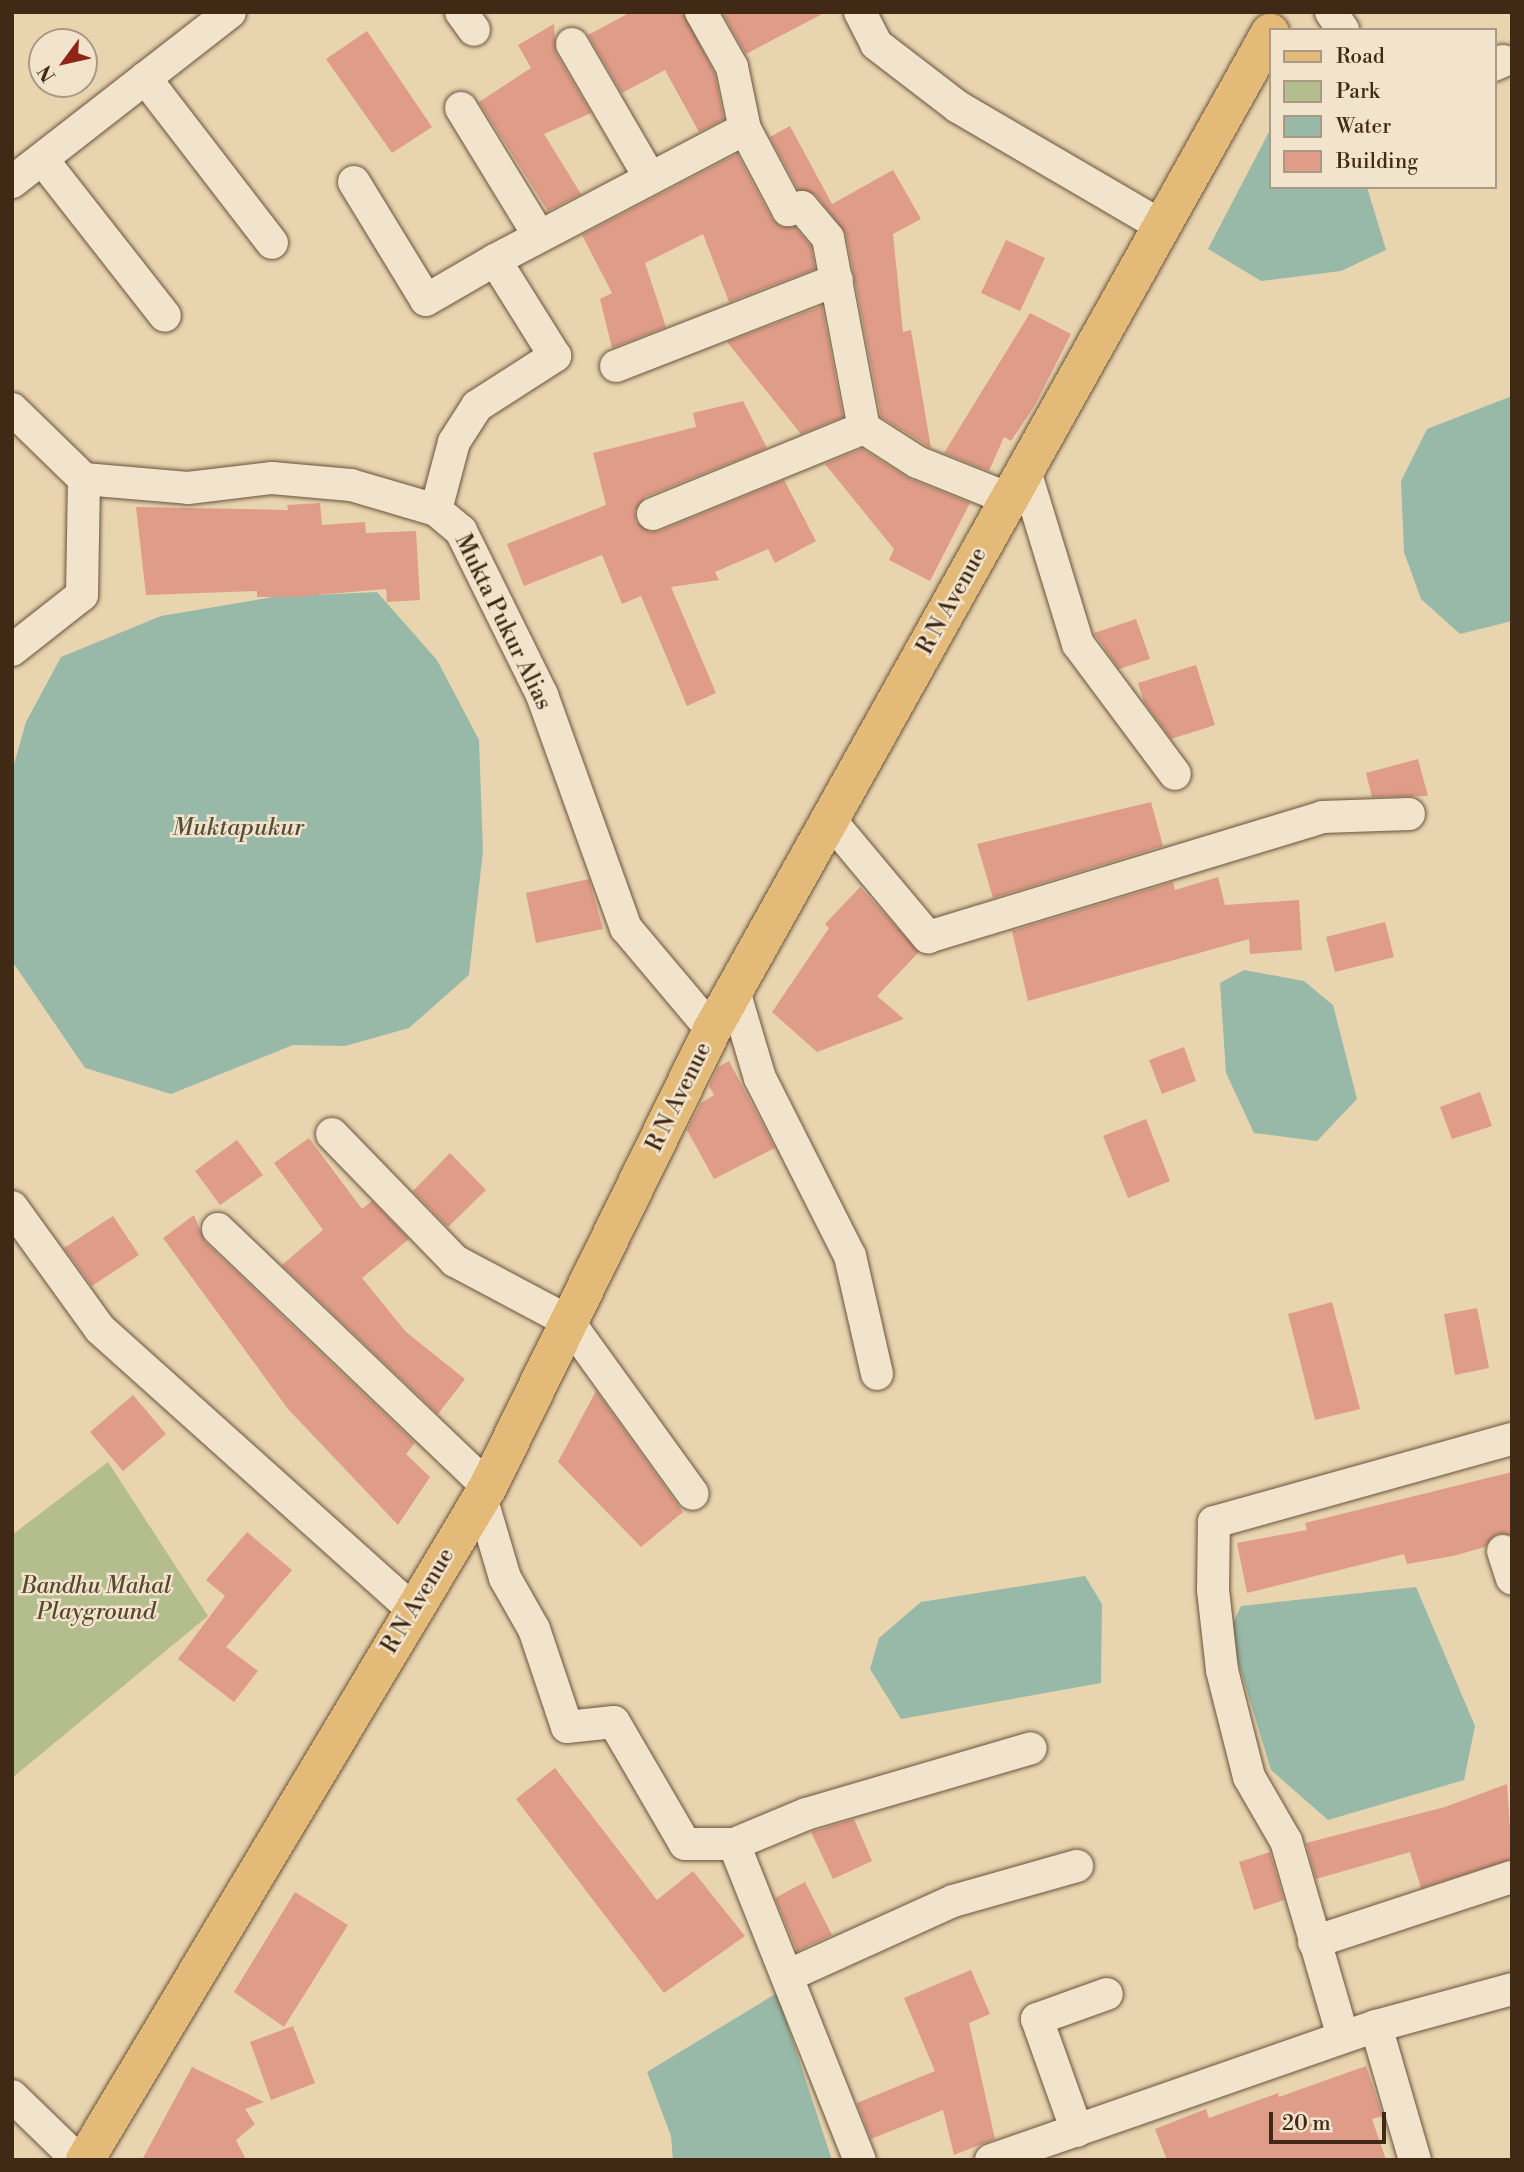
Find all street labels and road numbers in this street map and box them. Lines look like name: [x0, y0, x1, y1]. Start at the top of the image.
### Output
street label: Mukta Pukur Alias: [449, 530, 557, 714]
street label: R N Avenue: [911, 543, 993, 659]
street label: R N Avenue: [641, 1038, 717, 1156]
street label: R N Avenue: [376, 1543, 460, 1659]

